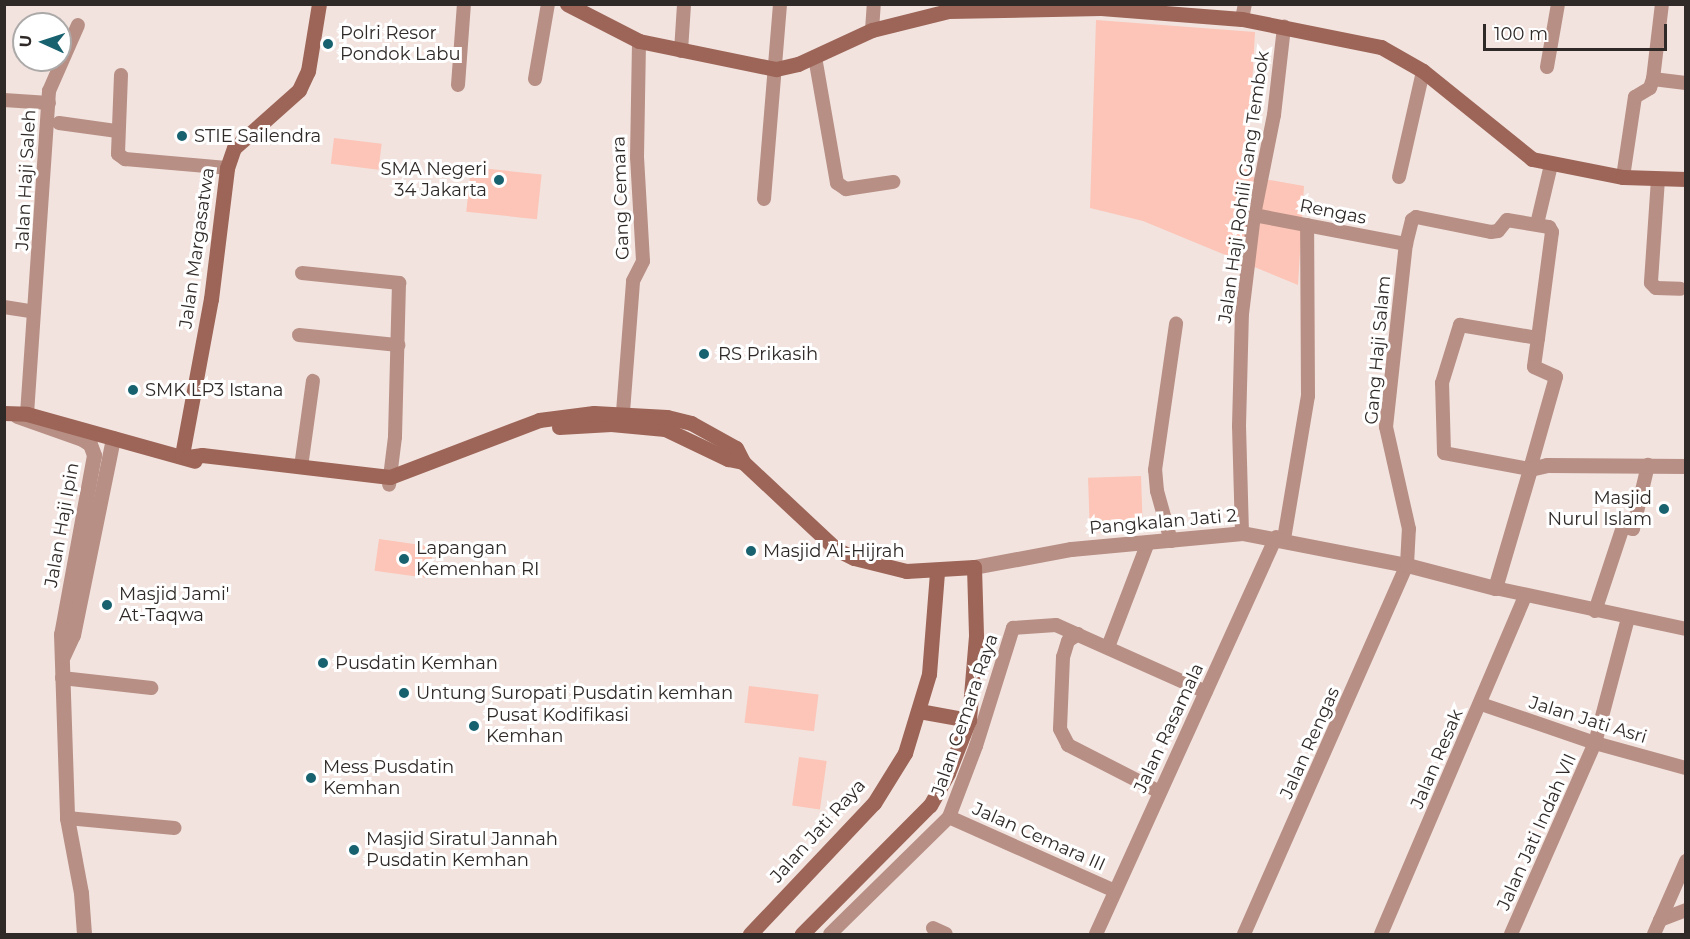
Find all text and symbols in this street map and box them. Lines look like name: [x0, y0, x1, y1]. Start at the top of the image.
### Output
north arrow: [12, 12, 72, 72]
scale bar: [1486, 12, 1670, 50]
place label: Polri Resor Pondok Labu: [340, 23, 461, 66]
text: 100 m: [1494, 23, 1548, 45]
text: U: [16, 34, 35, 48]
marker: Polri Resor Pondok Labu: [321, 37, 335, 51]
street label: Jalan Haji Rohili Gang Tembok: [1214, 49, 1274, 325]
street label: Jalan Haji Saleh: [12, 109, 40, 251]
place label: STIE Sailendra: [194, 125, 321, 147]
marker: STIE Sailendra: [175, 129, 189, 143]
street label: Gang Cemara: [608, 136, 634, 260]
place label: SMA Negeri 34 Jakarta: [380, 159, 487, 201]
street label: Jalan Margasatwa: [175, 166, 219, 330]
marker: SMA Negeri 34 Jakarta: [492, 173, 506, 187]
street label: Rengas: [1298, 195, 1368, 229]
street label: Gang Haji Salam: [1361, 274, 1395, 426]
place label: RS Prikasih: [718, 343, 818, 365]
marker: RS Prikasih: [695, 345, 713, 363]
place label: SMK LP3 Istana: [145, 379, 283, 401]
marker: SMK LP3 Istana: [126, 383, 140, 397]
street label: Jalan Haji Ipin: [40, 461, 84, 589]
place label: Masjid Nurul Islam: [1548, 488, 1652, 530]
marker: Masjid Nurul Islam: [1657, 502, 1671, 516]
street label: Pangkalan Jati 2: [1088, 505, 1238, 539]
place label: Lapangan Kemenhan RI: [416, 538, 540, 580]
place label: Masjid Al-Hijrah: [763, 540, 905, 562]
marker: Masjid Al-Hijrah: [744, 544, 758, 558]
marker: Lapangan Kemenhan RI: [397, 552, 411, 566]
place label: Masjid Jami' At-Taqwa: [119, 584, 230, 626]
marker: Masjid Jami' At-Taqwa: [100, 598, 114, 612]
street label: Jalan Cemara Raya: [927, 631, 1003, 799]
place label: Pusdatin Kemhan: [335, 652, 498, 674]
marker: Pusdatin Kemhan: [316, 656, 330, 670]
street label: Jalan Rasamala: [1130, 660, 1208, 796]
place label: Untung Suropati Pusdatin kemhan: [416, 682, 733, 704]
street label: Jalan Rengas: [1276, 684, 1344, 802]
marker: Untung Suropati Pusdatin kemhan: [397, 686, 411, 700]
street label: Jalan Jati Asri: [1527, 692, 1649, 748]
place label: Pusat Kodifikasi Kemhan: [486, 705, 629, 748]
street label: Jalan Resak: [1406, 706, 1468, 812]
marker: Pusat Kodifikasi Kemhan: [467, 719, 481, 733]
street label: Jalan Jati Indah VII: [1493, 750, 1581, 914]
place label: Mess Pusdatin Kemhan: [323, 757, 454, 800]
marker: Mess Pusdatin Kemhan: [304, 771, 318, 785]
street label: Jalan Jati Raya: [766, 775, 870, 887]
street label: Jalan Cemara III: [969, 798, 1109, 876]
place label: Masjid Siratul Jannah Pusdatin Kemhan: [366, 829, 558, 872]
marker: Masjid Siratul Jannah Pusdatin Kemhan: [347, 843, 361, 857]

